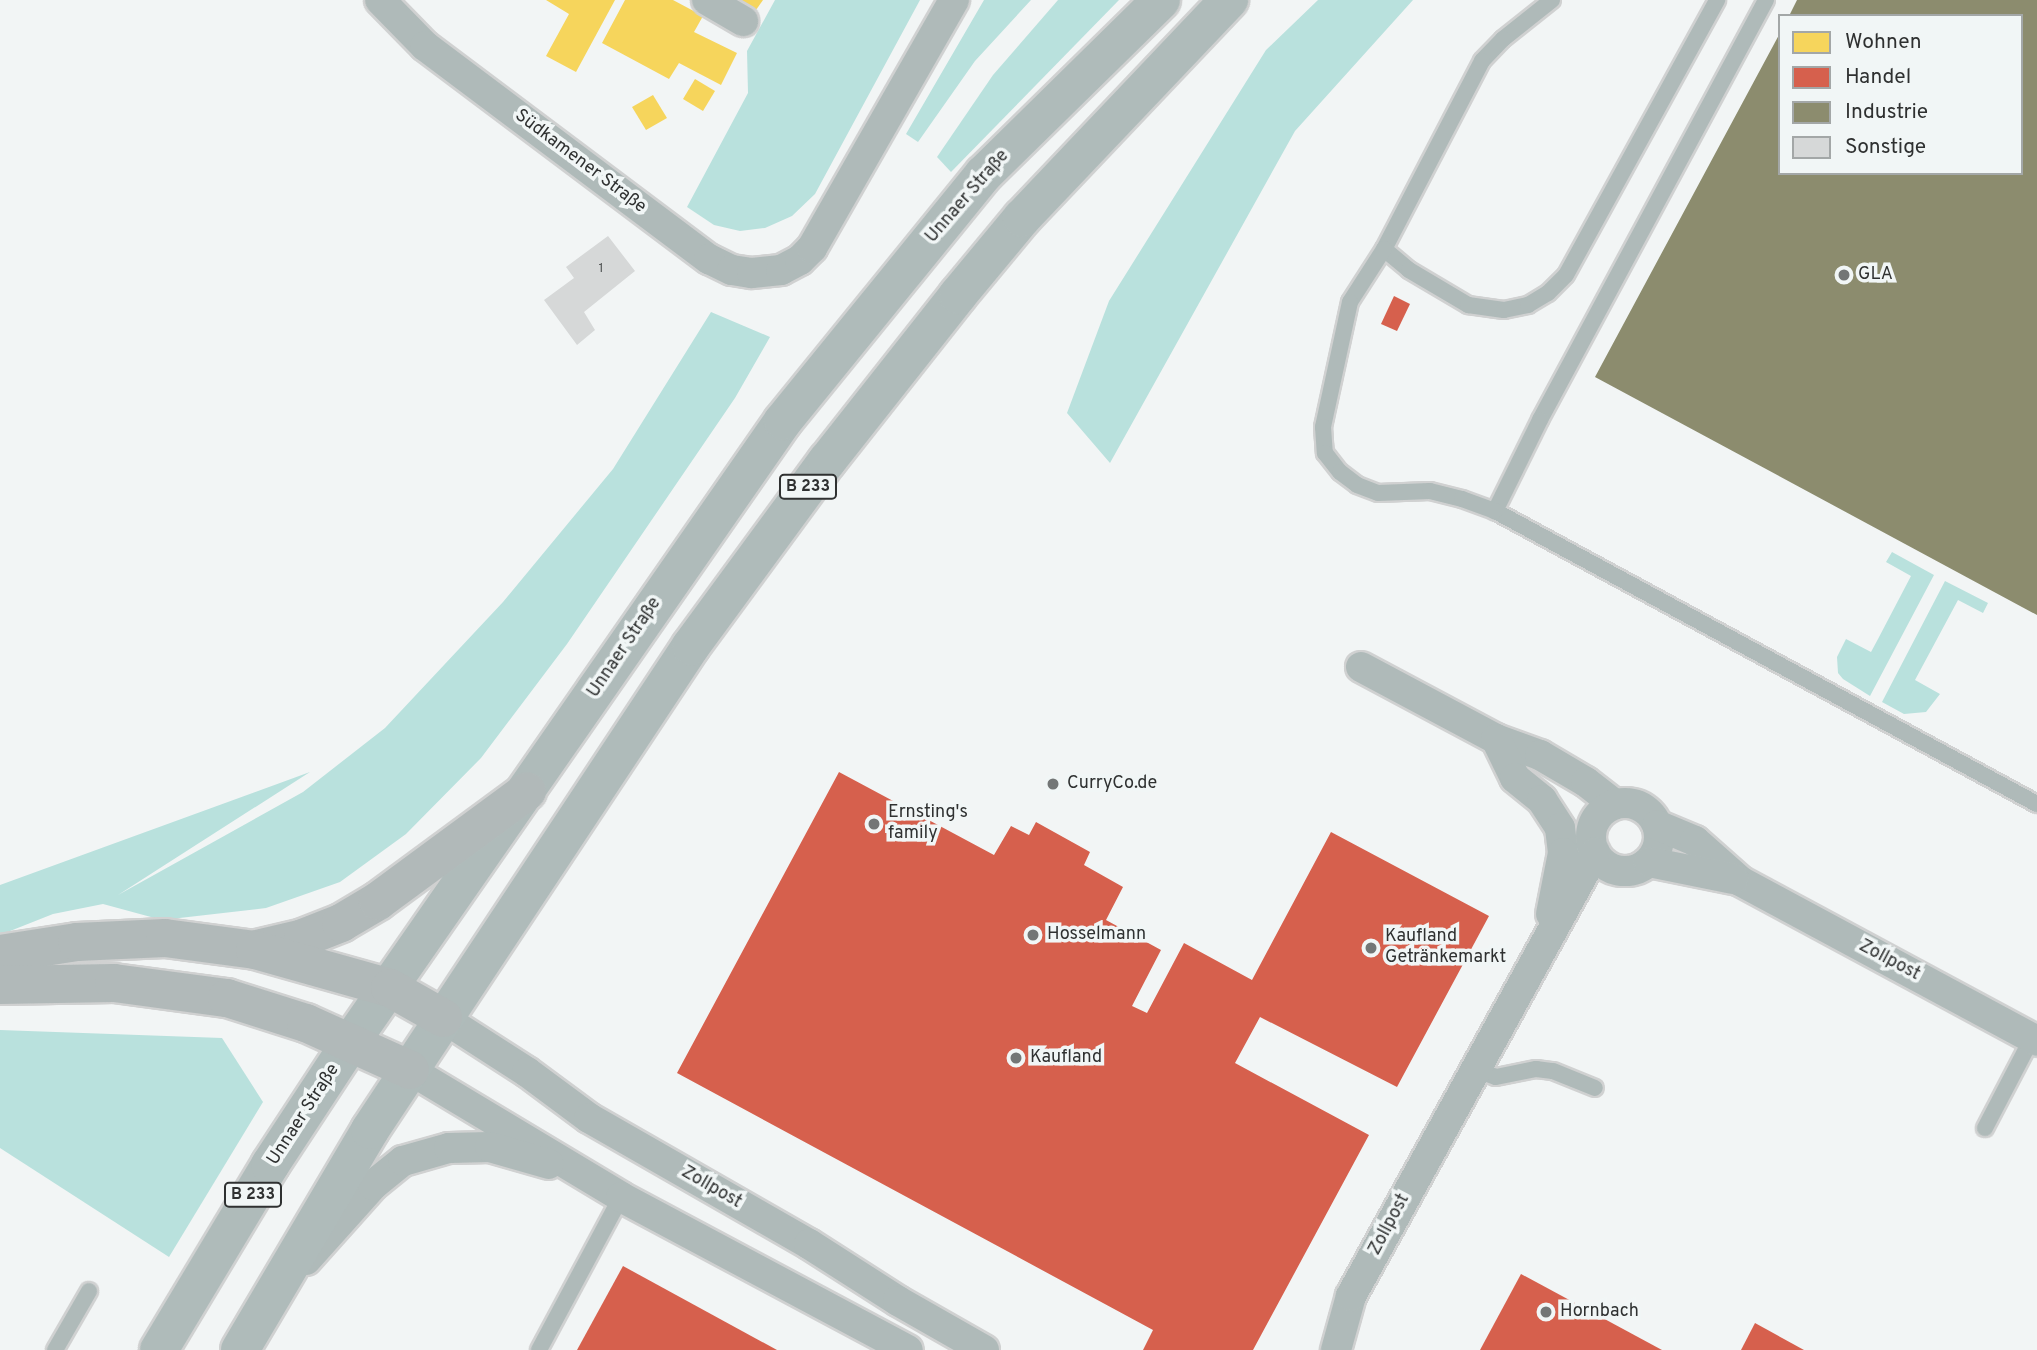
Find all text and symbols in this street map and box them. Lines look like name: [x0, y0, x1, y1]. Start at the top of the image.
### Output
legend: [1778, 14, 2023, 175]
text: Wohnen: [1845, 29, 1922, 56]
text: Handel: [1845, 64, 1911, 91]
text: Industrie: [1845, 99, 1928, 126]
street label: Südkamener Straße: [510, 105, 650, 219]
text: Sonstige: [1845, 134, 1926, 161]
street label: Unnaer Straße: [922, 146, 1014, 248]
house number: 1: [598, 261, 604, 277]
place label: GLA: [1858, 264, 1893, 286]
marker: GLA: [1836, 267, 1852, 283]
road number: B 233: [778, 474, 838, 500]
street label: Unnaer Straße: [584, 594, 666, 702]
place label: CurryCo.de: [1067, 773, 1157, 795]
marker: CurryCo.de: [1045, 776, 1061, 792]
place label: Ernsting's family: [888, 803, 968, 846]
marker: Ernsting's family: [866, 816, 882, 832]
place label: Hosselmann: [1047, 924, 1146, 946]
marker: Hosselmann: [1025, 927, 1041, 943]
place label: Kaufland Getränkemarkt: [1385, 927, 1506, 970]
street label: Zollpost: [1855, 936, 1923, 986]
marker: Kaufland Getränkemarkt: [1363, 940, 1379, 956]
place label: Kaufland: [1030, 1047, 1102, 1069]
marker: Kaufland: [1008, 1050, 1024, 1066]
street label: Unnaer Straße: [263, 1060, 345, 1170]
street label: Zollpost: [677, 1162, 745, 1214]
road number: B 233: [223, 1182, 283, 1208]
street label: Zollpost: [1365, 1191, 1415, 1259]
place label: Hornbach: [1560, 1301, 1639, 1323]
marker: Hornbach: [1538, 1304, 1554, 1320]

